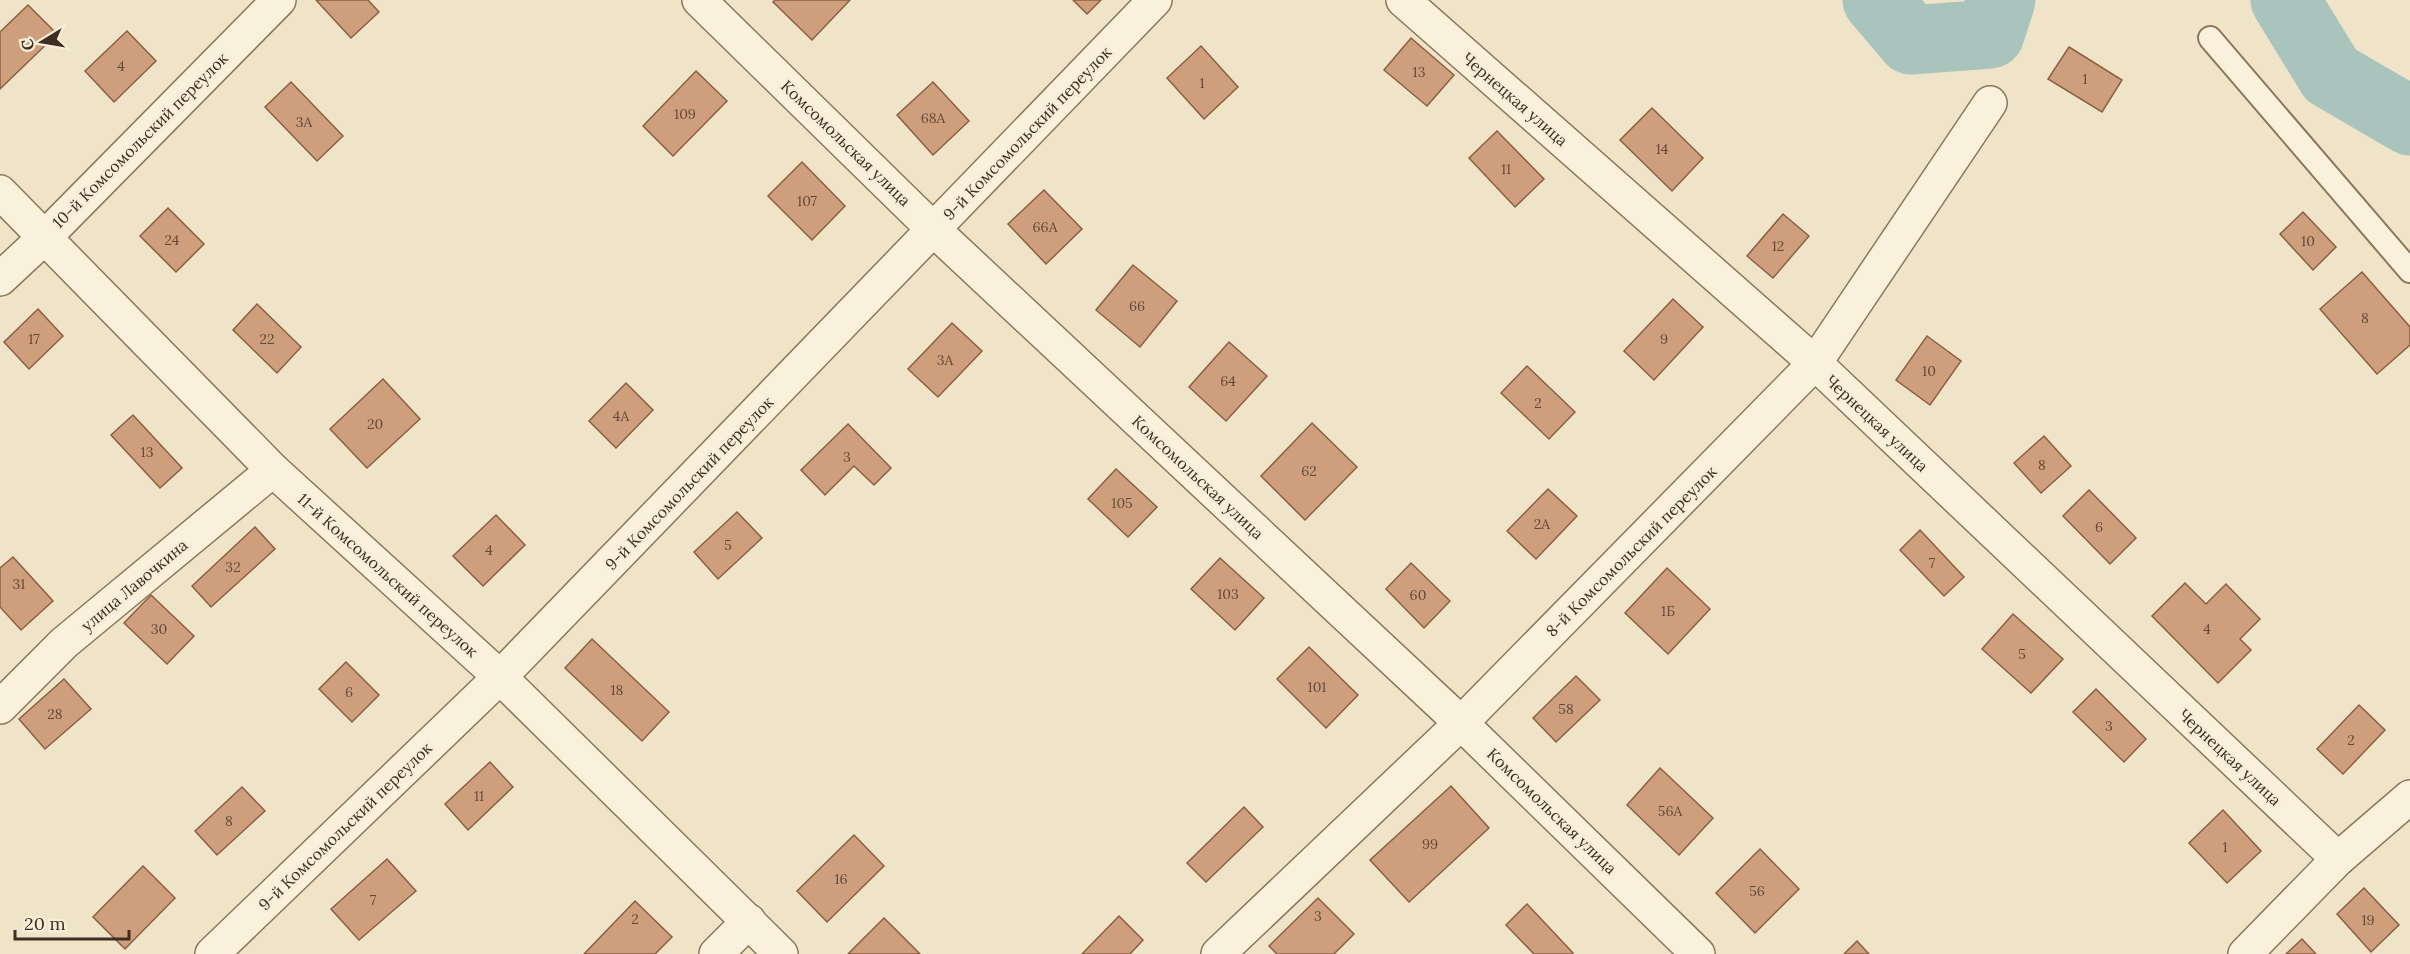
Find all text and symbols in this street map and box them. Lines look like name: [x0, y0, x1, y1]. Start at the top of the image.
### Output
north arrow: [12, 12, 72, 72]
text: С: [16, 38, 38, 52]
street label: 9-й Комсомольский переулок: [939, 42, 1116, 224]
street label: 10-й Комсомольский переулок: [48, 48, 232, 232]
street label: Чернецкая улица: [1458, 48, 1572, 150]
house number: 4: [117, 57, 125, 75]
house number: 13: [1413, 63, 1426, 81]
house number: 1: [2082, 70, 2088, 88]
house number: 1: [1199, 74, 1205, 92]
street label: Комсомольская улица: [777, 76, 915, 210]
house number: 109: [674, 105, 696, 123]
house number: 68А: [921, 109, 946, 127]
house number: 3А: [296, 113, 313, 131]
house number: 14: [1656, 140, 1669, 158]
house number: 11: [1501, 160, 1511, 178]
house number: 107: [797, 192, 818, 210]
house number: 66А: [1033, 218, 1058, 236]
house number: 24: [165, 231, 180, 249]
house number: 10: [2301, 232, 2315, 250]
house number: 12: [1772, 237, 1784, 255]
house number: 66: [1129, 297, 1145, 315]
house number: 8: [2361, 309, 2369, 327]
house number: 17: [28, 330, 40, 348]
house number: 22: [259, 330, 275, 348]
house number: 9: [1660, 330, 1668, 348]
house number: 3А: [937, 351, 954, 369]
house number: 10: [1922, 362, 1936, 380]
street label: Чернецкая улица: [1821, 370, 1933, 476]
house number: 64: [1220, 372, 1236, 390]
street label: 9-й Комсомольский переулок: [601, 392, 778, 574]
house number: 2: [1534, 394, 1542, 412]
house number: 4А: [613, 407, 629, 425]
street label: Комсомольская улица: [1128, 411, 1268, 543]
house number: 20: [367, 415, 383, 433]
house number: 13: [141, 443, 154, 461]
house number: 3: [843, 448, 851, 466]
house number: 8: [2038, 456, 2046, 474]
street label: 8-й Комсомольский переулок: [1541, 461, 1721, 641]
house number: 62: [1301, 462, 1317, 480]
street label: 11-й Комсомольский переулок: [294, 489, 483, 662]
house number: 105: [1111, 494, 1133, 512]
house number: 2А: [1534, 515, 1550, 533]
house number: 6: [2095, 518, 2103, 536]
street label: улица Лавочкина: [77, 535, 191, 635]
house number: 5: [724, 536, 732, 554]
house number: 4: [485, 541, 493, 559]
house number: 7: [1929, 554, 1936, 572]
house number: 32: [225, 558, 241, 576]
house number: 31: [13, 575, 25, 593]
house number: 103: [1217, 585, 1239, 603]
house number: 60: [1410, 586, 1426, 604]
house number: 1Б: [1661, 602, 1675, 620]
house number: 30: [151, 620, 167, 638]
house number: 4: [2203, 620, 2211, 638]
house number: 5: [2018, 645, 2026, 663]
house number: 101: [1308, 678, 1326, 696]
house number: 18: [611, 681, 624, 699]
house number: 6: [345, 683, 353, 701]
house number: 58: [1558, 700, 1574, 718]
street label: Чернецкая улица: [2174, 704, 2286, 810]
house number: 28: [47, 705, 63, 723]
house number: 3: [2105, 717, 2113, 735]
house number: 2: [2347, 731, 2355, 749]
street label: 9-й Комсомольский переулок: [254, 737, 436, 914]
street label: Комсомольская улица: [1483, 744, 1621, 878]
house number: 11: [474, 787, 484, 805]
house number: 56А: [1658, 802, 1682, 820]
house number: 8: [225, 812, 233, 830]
house number: 99: [1422, 835, 1438, 853]
house number: 1: [2222, 838, 2228, 856]
house number: 16: [834, 870, 848, 888]
house number: 56: [1749, 882, 1765, 900]
house number: 7: [370, 891, 377, 909]
scale bar: [15, 903, 129, 941]
house number: 3: [1314, 907, 1322, 925]
house number: 2: [631, 910, 639, 928]
house number: 19: [2361, 911, 2375, 929]
text: 20 m: [24, 912, 66, 935]

